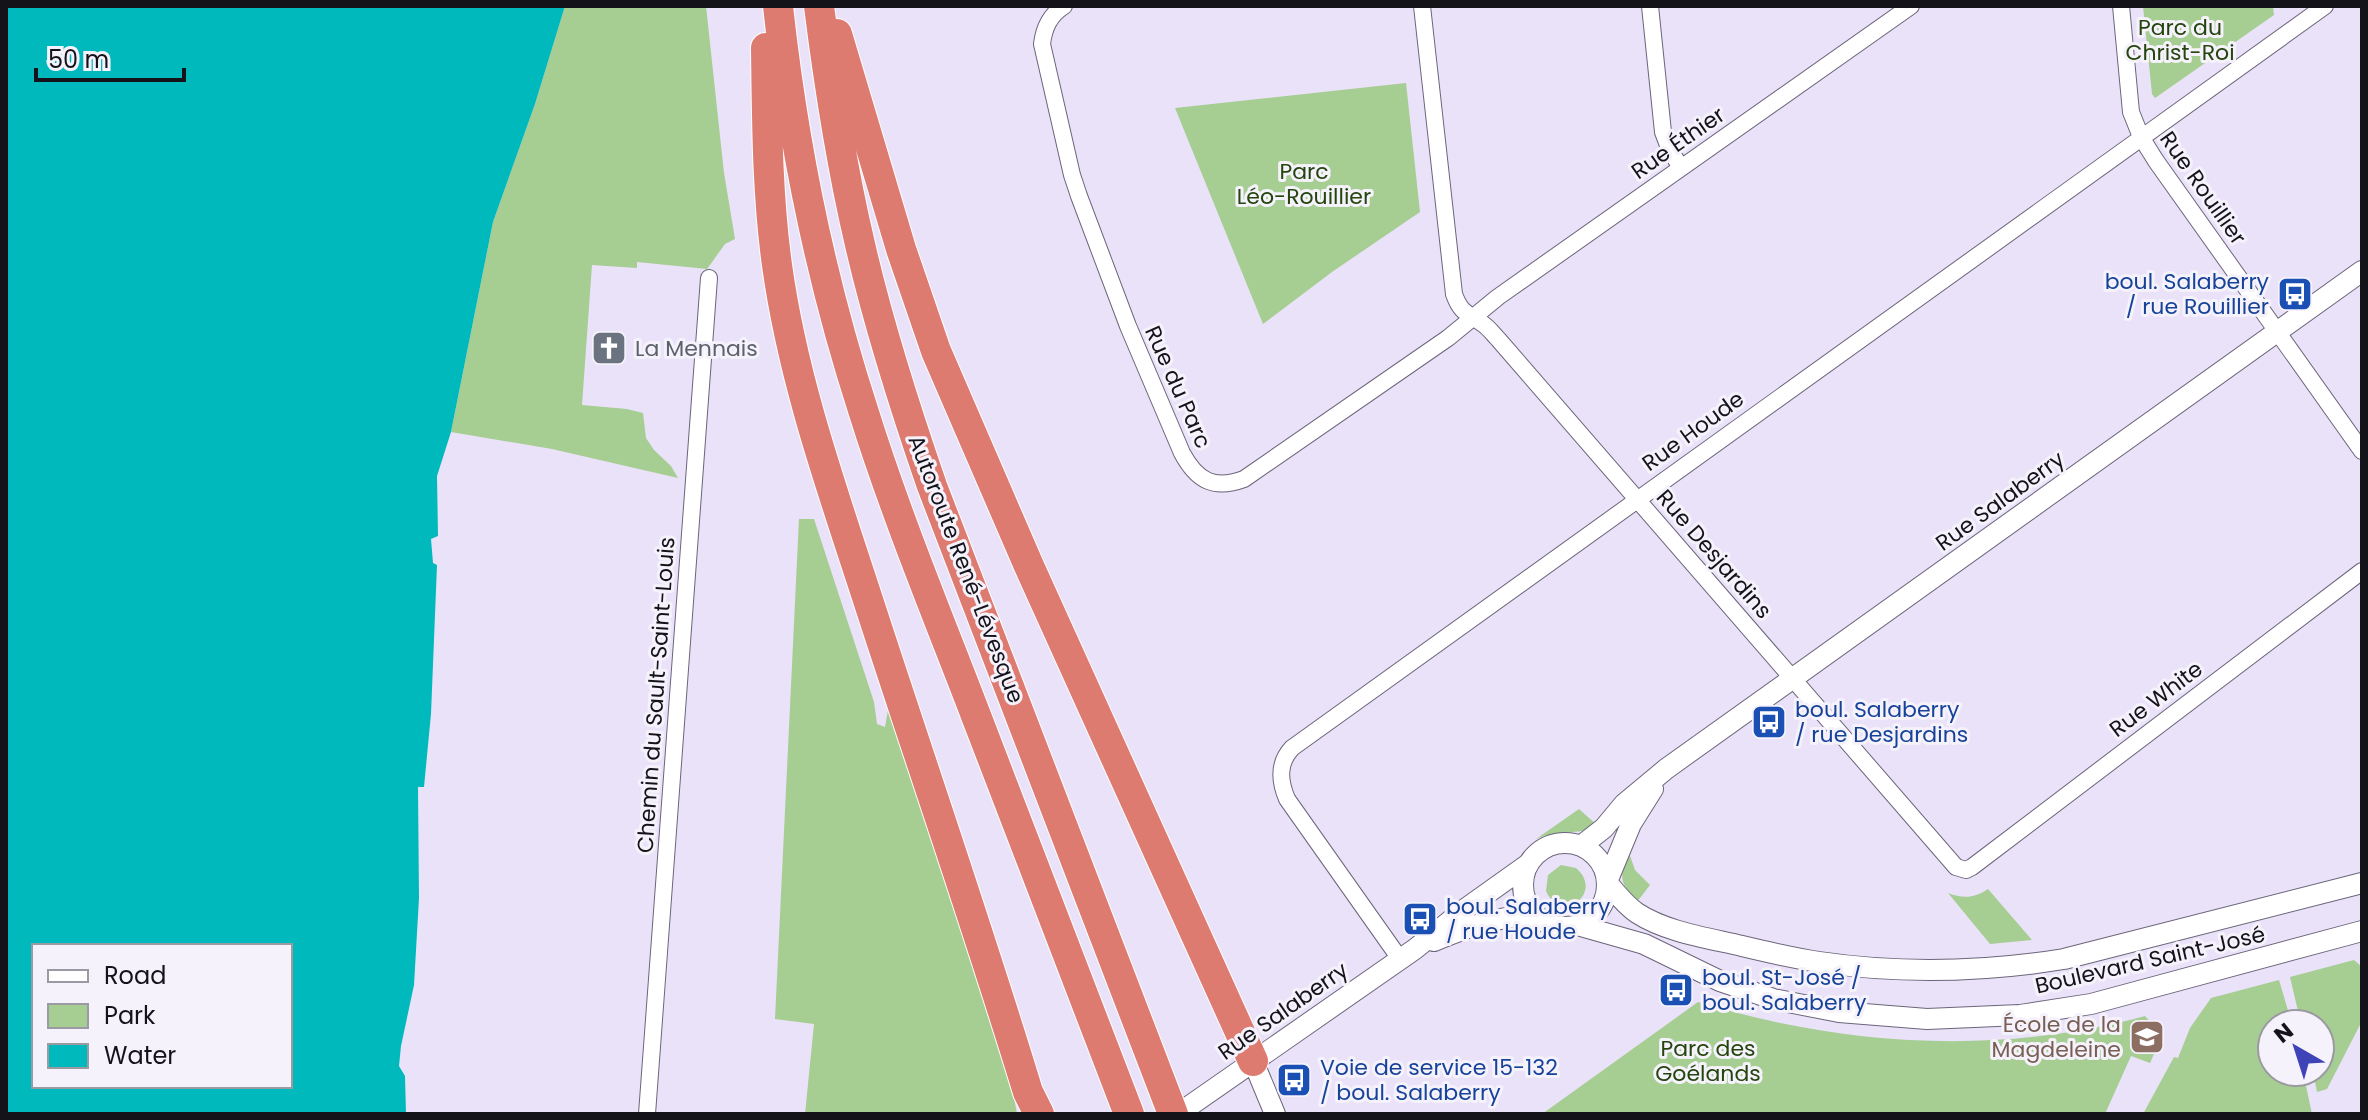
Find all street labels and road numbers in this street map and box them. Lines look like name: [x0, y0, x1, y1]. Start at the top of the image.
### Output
street label: Rue Éthier: [1625, 99, 1731, 187]
street label: Rue Rouillier: [2152, 125, 2254, 251]
street label: Rue du Parc: [1137, 321, 1219, 453]
street label: Rue Houde: [1636, 384, 1750, 478]
street label: Autoroute René-Lévesque: [900, 430, 1032, 708]
street label: Rue Salaberry: [1929, 443, 2071, 558]
street label: Rue Desjardins: [1649, 483, 1779, 625]
street label: Chemin du Sault-Saint-Louis: [629, 536, 683, 854]
street label: Rue White: [2103, 654, 2209, 744]
street label: Boulevard Saint-José: [2032, 918, 2268, 1002]
street label: Rue Salaberry: [1212, 954, 1355, 1067]

